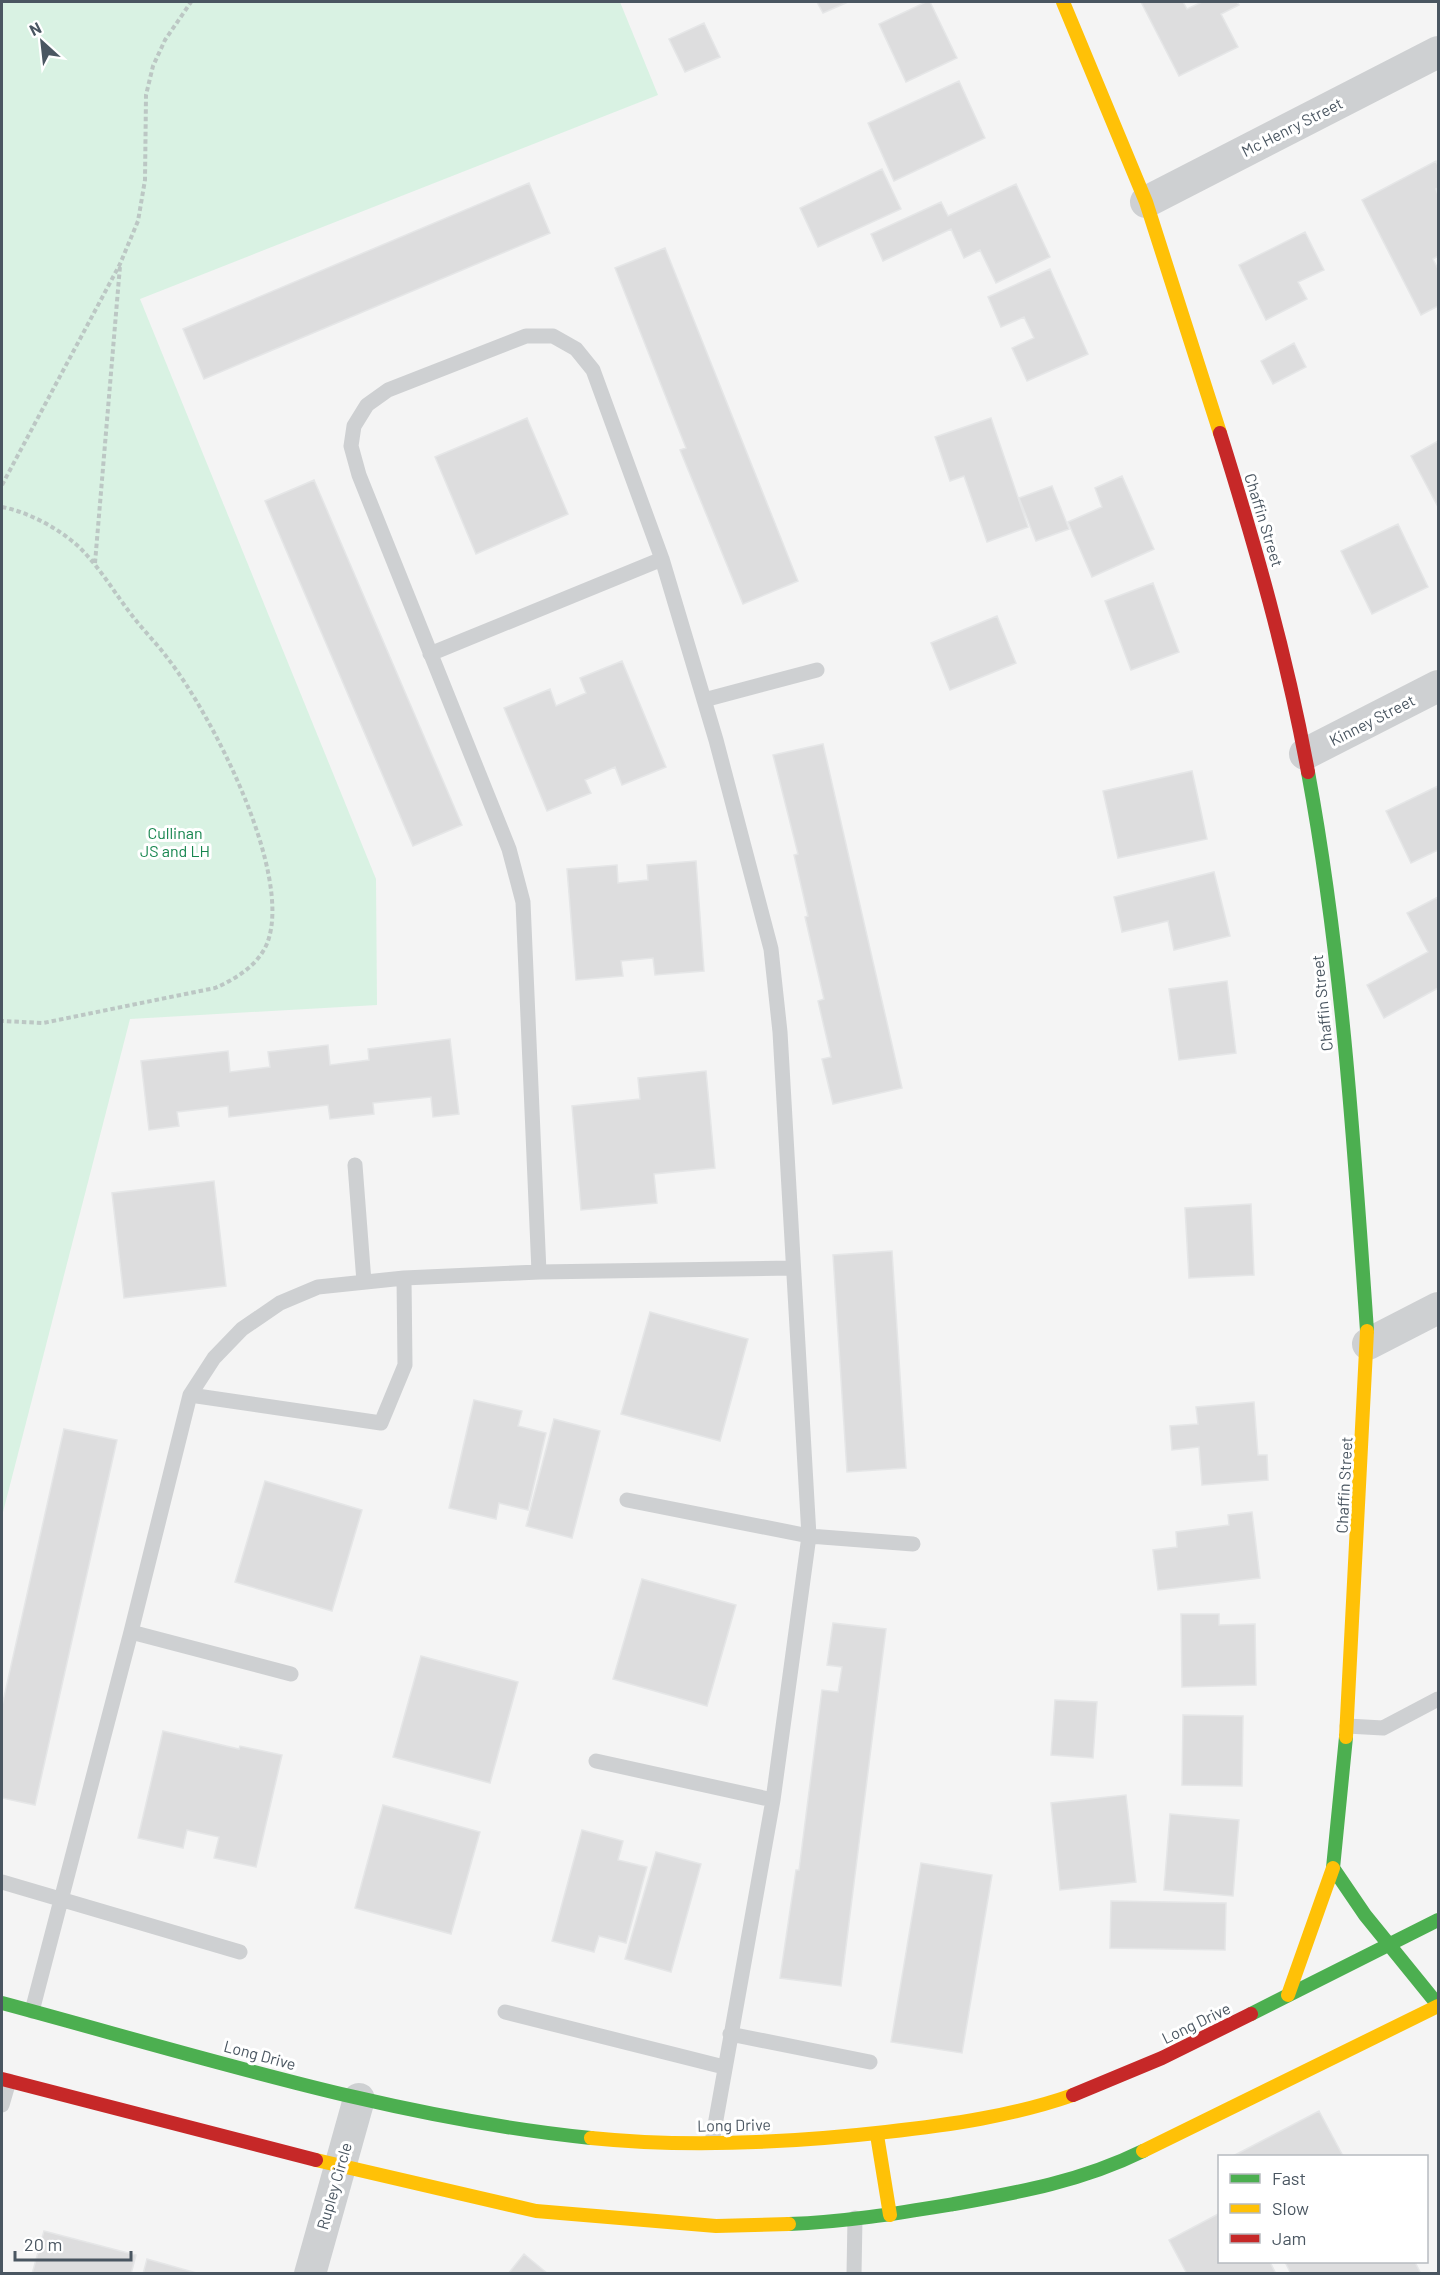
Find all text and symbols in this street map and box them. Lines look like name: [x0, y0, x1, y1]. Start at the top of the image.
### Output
north arrow: [12, 12, 72, 72]
text: N: [26, 17, 44, 39]
street label: Mc Henry Street: [1238, 93, 1346, 160]
street label: Chaffin Street: [1241, 471, 1288, 569]
street label: Kinney Street: [1326, 690, 1418, 749]
park label: Cullinan JS and LH: [140, 823, 210, 860]
street label: Chaffin Street: [1307, 954, 1336, 1052]
street label: Chaffin Street: [1331, 1436, 1356, 1534]
street label: Long Drive: [1158, 1998, 1233, 2047]
street label: Long Drive: [222, 2036, 298, 2073]
street label: Long Drive: [697, 2114, 771, 2135]
street label: Rupley Circle: [312, 2140, 355, 2232]
legend: [1218, 2155, 1428, 2263]
text: Fast: [1272, 2167, 1306, 2189]
text: Slow: [1272, 2197, 1309, 2219]
scale bar: [15, 2224, 130, 2262]
text: Jam: [1272, 2227, 1306, 2249]
text: 20 m: [24, 2233, 62, 2255]

